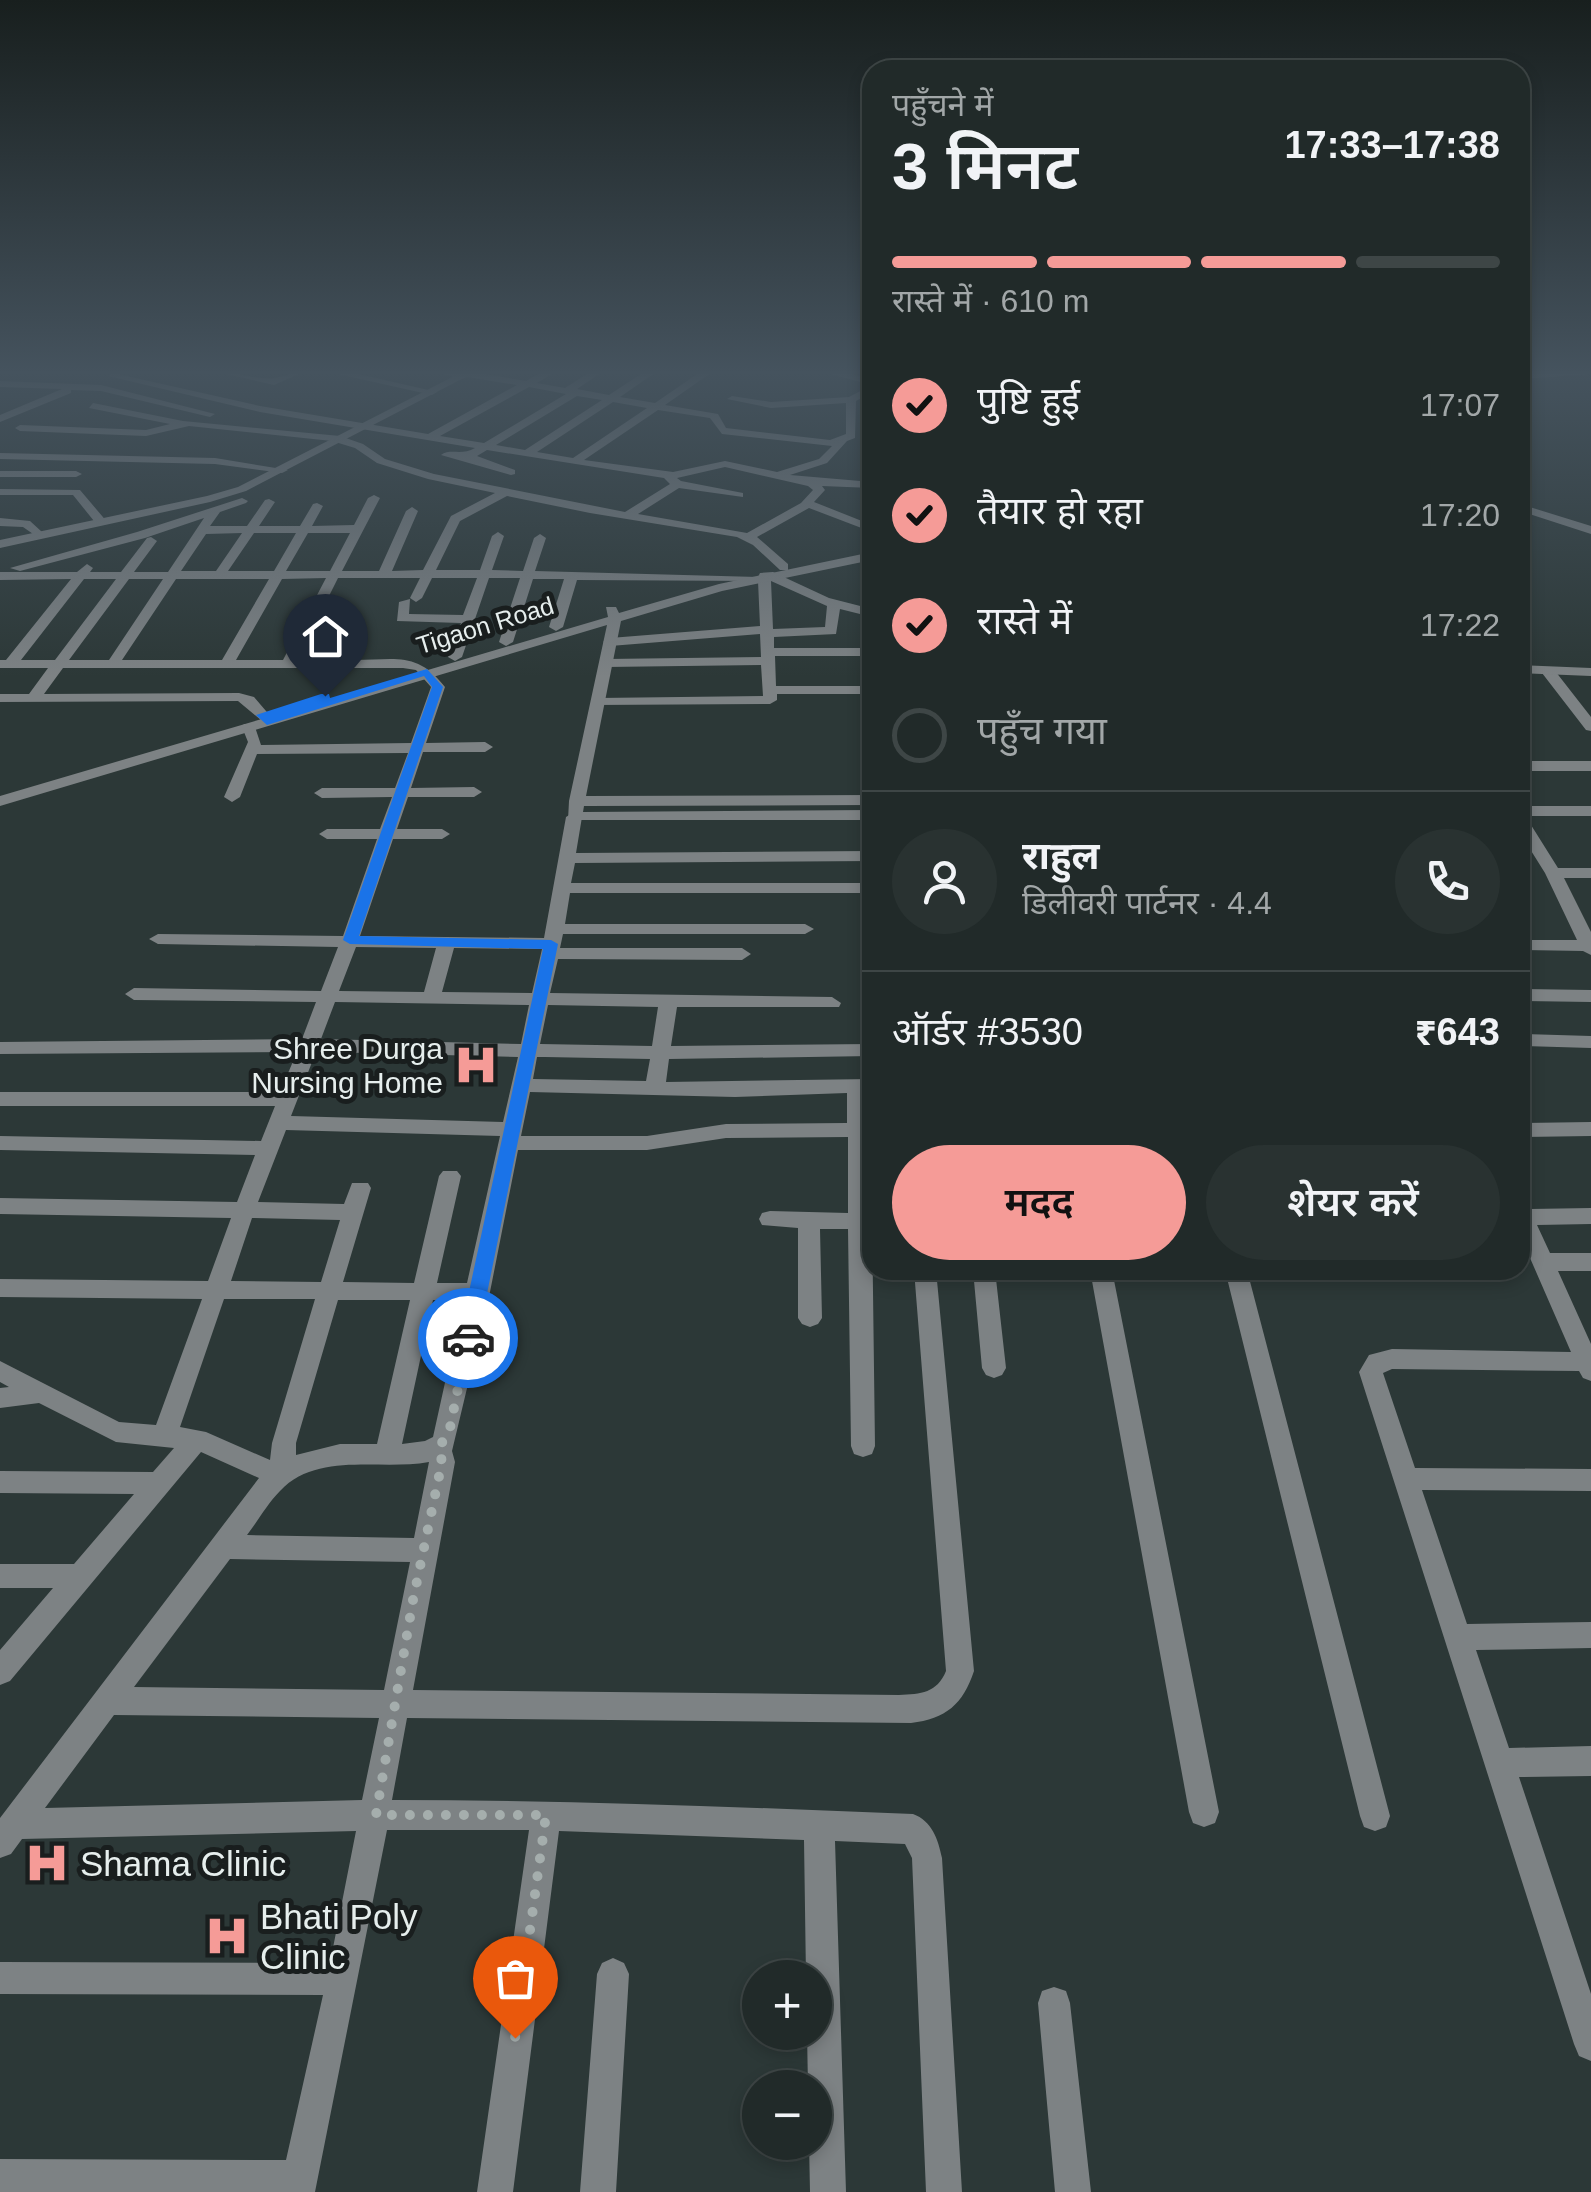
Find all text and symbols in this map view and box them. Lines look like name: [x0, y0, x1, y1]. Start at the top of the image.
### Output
text: पहुँचने में: [892, 87, 993, 123]
text: 17:33–17:38: [1284, 124, 1500, 166]
text: 3 मिनट: [892, 130, 1078, 203]
text: रास्ते में · 610 m: [892, 283, 1089, 319]
icon: check: [892, 378, 947, 433]
text: पुष्टि हुई: [977, 380, 1080, 422]
text: 17:07: [1420, 387, 1500, 423]
icon: check: [892, 488, 947, 543]
text: तैयार हो रहा: [977, 490, 1143, 532]
text: 17:20: [1420, 497, 1500, 533]
street label: Tigaon Road: [413, 591, 557, 659]
pin: [283, 594, 368, 697]
icon: check: [892, 598, 947, 653]
text: रास्ते में: [977, 600, 1072, 642]
text: 17:22: [1420, 607, 1500, 643]
icon: home: [298, 609, 353, 664]
text: पहुँच गया: [977, 710, 1107, 752]
button: person: [892, 829, 997, 934]
button: phone: [1395, 829, 1500, 934]
text: राहुल: [1022, 835, 1099, 877]
text: डिलीवरी पार्टनर · 4.4: [1022, 885, 1272, 921]
text: ऑर्डर #3530: [892, 1011, 1083, 1053]
text: ₹643: [1415, 1011, 1500, 1053]
place label: Shree Durga Nursing Home: [251, 1032, 443, 1099]
hospital icon: Shree Durga Nursing Home: [452, 1041, 500, 1089]
button: मदद: [892, 1145, 1186, 1260]
button: शेयर करें: [1206, 1145, 1500, 1260]
courier: [418, 1288, 518, 1388]
icon: car: [441, 1311, 496, 1366]
hospital icon: Shama Clinic: [23, 1839, 71, 1887]
place label: Shama Clinic: [80, 1844, 286, 1883]
place label: Bhati Poly Clinic: [260, 1897, 418, 1976]
hospital icon: Bhati Poly Clinic: [203, 1912, 251, 1960]
pin: [473, 1936, 558, 2039]
icon: bag: [488, 1951, 543, 2006]
map controls: [742, 1960, 832, 2160]
button: +: [742, 1960, 832, 2050]
button: −: [742, 2070, 832, 2160]

